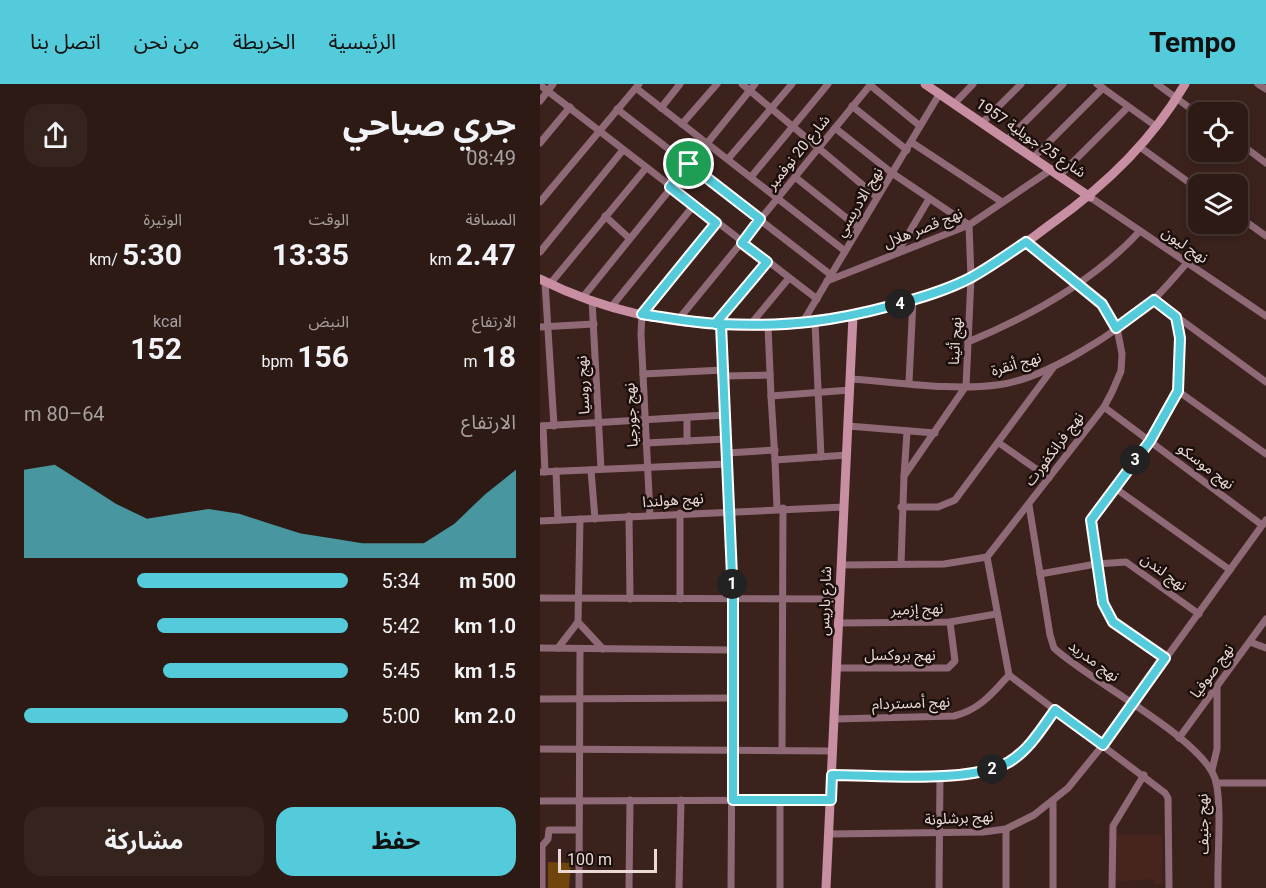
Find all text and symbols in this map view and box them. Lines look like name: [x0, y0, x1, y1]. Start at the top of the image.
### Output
text: Tempo: [1149, 26, 1236, 59]
text: اتصل بنا: [30, 30, 101, 54]
text: من نحن: [134, 30, 200, 54]
text: الخريطة: [233, 30, 296, 54]
text: الرئيسية: [329, 30, 396, 54]
street label: شارع 25 جويلية 1957: [971, 95, 1090, 184]
map controls: [1188, 102, 1248, 234]
button: locate: [1188, 102, 1248, 162]
button: share: [24, 104, 87, 167]
text: جري صباحي: [343, 104, 516, 143]
street label: شارع 20 نوفمبر: [762, 111, 836, 196]
pin: [663, 138, 714, 189]
text: 08:49: [466, 146, 516, 170]
icon: arrive: [672, 147, 705, 180]
street label: نهج الادريسي: [831, 164, 889, 242]
button: layers: [1188, 174, 1248, 234]
street label: نهج قصر هلال: [881, 204, 966, 255]
text: الوتيرة: [144, 210, 182, 229]
text: الوقت: [309, 210, 349, 229]
text: المسافة: [466, 210, 516, 229]
street label: نهج ليون: [1157, 223, 1212, 269]
text: 5:30: [122, 237, 182, 272]
text: 13:35: [272, 237, 349, 272]
text: 2.47: [456, 237, 516, 272]
text: /km: [89, 250, 122, 269]
text: km: [430, 250, 456, 269]
pin: 4: [885, 289, 915, 319]
text: 4: [895, 294, 905, 313]
text: kcal: [153, 312, 182, 331]
text: النبض: [308, 312, 349, 331]
text: الارتفاع: [472, 312, 516, 331]
street label: نهج أثينا: [945, 316, 968, 366]
text: 152: [130, 331, 182, 366]
text: 156: [297, 339, 349, 374]
text: 18: [482, 339, 516, 374]
street label: نهج أنقرة: [989, 348, 1044, 383]
text: bpm: [261, 352, 297, 371]
text: m: [464, 352, 482, 371]
street label: نهج روسيا: [572, 355, 597, 415]
street label: نهج جورجيا: [620, 382, 645, 448]
text: 64–80 m: [24, 402, 105, 426]
street label: نهج فرانكفورت: [1020, 409, 1090, 491]
text: الارتفاع: [461, 410, 516, 434]
street label: نهج موسكو: [1172, 439, 1238, 496]
pin: 3: [1120, 445, 1150, 475]
text: 3: [1130, 450, 1140, 469]
street label: نهج هولندا: [642, 489, 704, 514]
street label: نهج لندن: [1136, 549, 1190, 597]
street label: شارع باريس: [815, 566, 838, 636]
text: 5:34: [381, 569, 420, 593]
text: 500 m: [459, 569, 516, 593]
pin: 1: [717, 569, 747, 599]
text: 1: [727, 574, 737, 593]
street label: نهج إزمير: [889, 599, 944, 622]
text: 5:42: [381, 614, 420, 638]
text: 1.0 km: [454, 614, 516, 638]
street label: نهج مدريد: [1063, 637, 1123, 688]
street label: نهج صوفيا: [1186, 640, 1240, 703]
street label: نهج بروكسل: [864, 646, 936, 667]
text: 5:45: [381, 659, 420, 683]
text: 1.5 km: [454, 659, 516, 683]
street label: نهج أمستردام: [872, 693, 951, 716]
text: 5:00: [381, 704, 420, 728]
text: 2.0 km: [454, 704, 516, 728]
pin: 2: [977, 754, 1007, 784]
text: 2: [987, 759, 997, 778]
street label: نهج جنيف: [1193, 793, 1216, 855]
button: مشاركة: [24, 807, 264, 876]
button: حفظ: [276, 807, 516, 876]
street label: نهج برشلونة: [924, 807, 994, 832]
scale bar: [558, 846, 657, 874]
text: 100 m: [567, 850, 612, 869]

